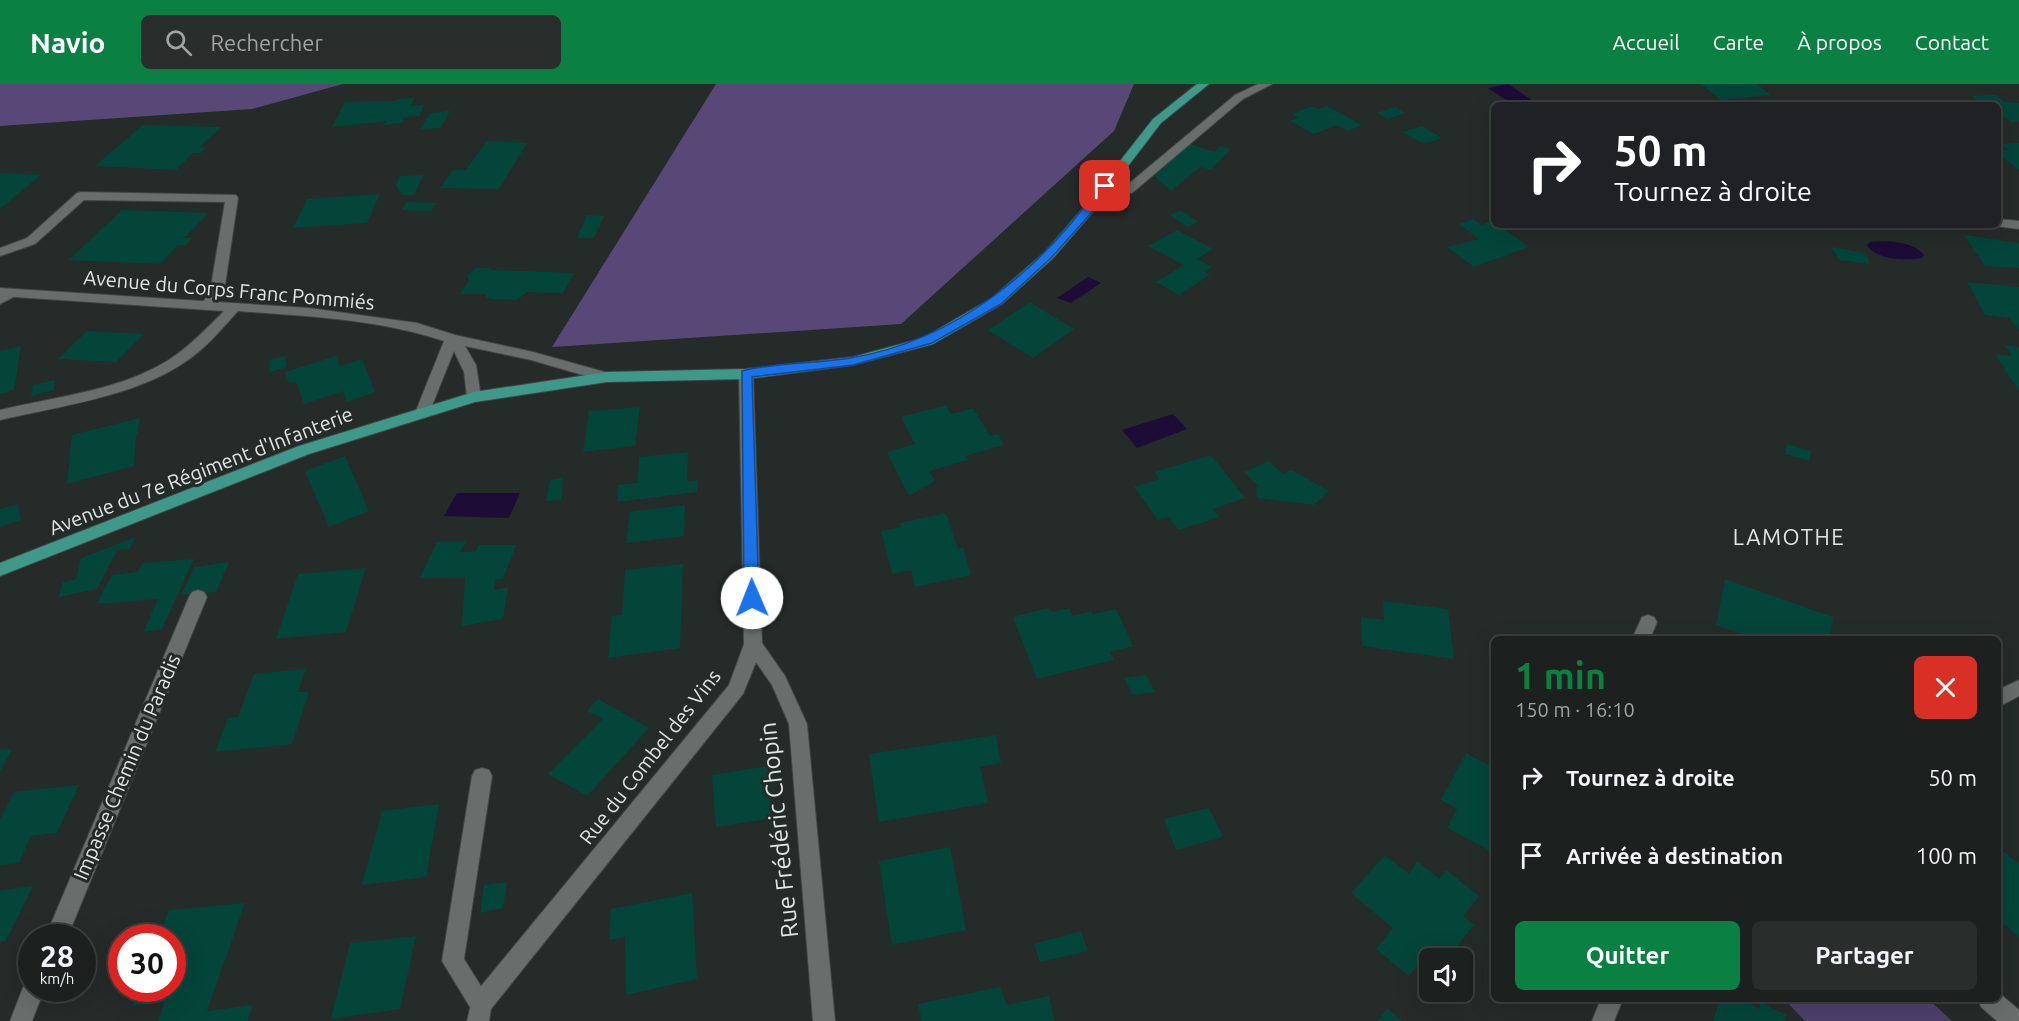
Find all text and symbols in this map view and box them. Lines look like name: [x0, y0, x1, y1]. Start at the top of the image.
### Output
search box: [141, 15, 561, 69]
icon: search: [162, 26, 195, 59]
text: Navio: [30, 27, 105, 58]
text: Rechercher: [210, 30, 323, 55]
text: Accueil: [1612, 30, 1680, 54]
text: Carte: [1713, 30, 1764, 54]
text: À propos: [1797, 30, 1882, 54]
text: Contact: [1915, 30, 1989, 54]
icon: right: [1515, 126, 1593, 204]
text: 50 m: [1614, 127, 1708, 174]
pin: [1079, 160, 1130, 211]
icon: arrive: [1088, 169, 1121, 202]
text: Tournez à droite: [1614, 176, 1812, 206]
street label: Avenue du Corps Franc Pommiés: [83, 265, 375, 314]
street label: Avenue du 7e Régiment d'Infanterie: [46, 402, 356, 539]
district label: LAMOTHE: [1733, 524, 1845, 549]
position arrow: [720, 566, 784, 630]
street label: Impasse Chemin du Paradis: [68, 650, 185, 883]
text: 1 min: [1515, 655, 1606, 696]
button: close: [1914, 656, 1977, 719]
street label: Rue du Combel des Vins: [574, 665, 725, 849]
text: 150 m · 16:10: [1515, 698, 1635, 721]
street label: Rue Frédéric Chopin: [754, 721, 803, 939]
icon: right: [1515, 761, 1548, 794]
text: Tournez à droite: [1566, 765, 1735, 790]
text: 50 m: [1928, 765, 1977, 790]
icon: arrive: [1515, 839, 1548, 872]
text: Arrivée à destination: [1566, 843, 1783, 868]
text: 100 m: [1916, 843, 1977, 868]
button: Quitter: [1515, 921, 1740, 990]
button: Partager: [1752, 921, 1977, 990]
speed limit sign: 30: [108, 924, 186, 1002]
text: 28: [40, 939, 74, 973]
map controls: [1419, 948, 1473, 1002]
button: sound: [1419, 948, 1473, 1002]
text: km/h: [40, 970, 74, 987]

